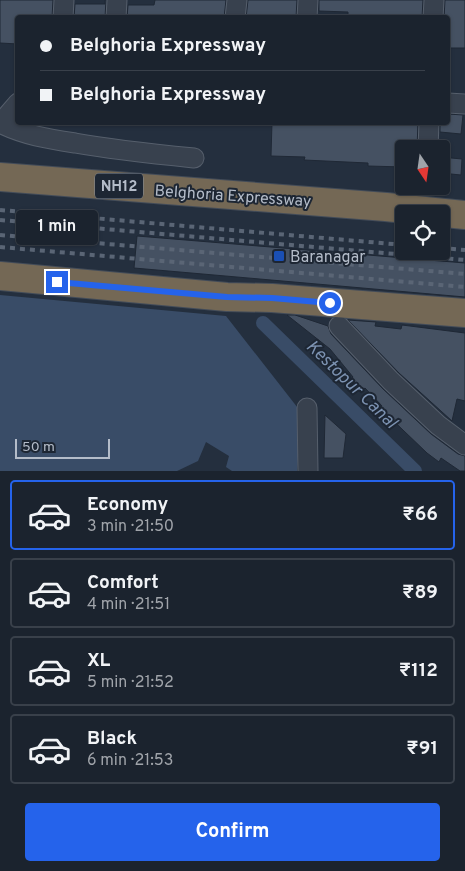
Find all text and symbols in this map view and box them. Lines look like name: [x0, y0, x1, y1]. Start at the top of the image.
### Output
text: Belghoria Expressway: [70, 34, 266, 58]
text: Belghoria Expressway: [70, 83, 266, 107]
north arrow: [395, 140, 450, 195]
map controls: [395, 140, 450, 260]
road number: NH12: [95, 174, 143, 198]
street label: Belghoria Expressway: [154, 182, 312, 212]
button: locate: [395, 205, 450, 260]
callout: 1 min: [16, 210, 98, 244]
text: 1 min: [38, 217, 76, 237]
place label: Baranagar: [290, 248, 366, 268]
marker: Baranagar: [272, 249, 286, 263]
route end: [46, 271, 68, 293]
route start: [319, 292, 341, 314]
water label: Kestopur Canal: [300, 336, 403, 435]
scale bar: [15, 436, 110, 459]
text: 50 m: [22, 439, 55, 456]
icon: car: [27, 493, 72, 538]
text: Economy: [87, 493, 168, 517]
text: ₹66: [402, 503, 438, 527]
text: 3 min · 21:50: [87, 517, 174, 537]
icon: car: [27, 571, 72, 616]
text: Comfort: [87, 571, 159, 595]
text: ₹89: [402, 581, 438, 605]
text: 4 min · 21:51: [87, 595, 170, 615]
icon: car: [27, 649, 72, 694]
text: XL: [87, 649, 110, 673]
text: ₹112: [399, 659, 438, 683]
text: 5 min · 21:52: [87, 673, 174, 693]
icon: car: [27, 727, 72, 772]
text: Black: [87, 727, 137, 751]
text: ₹91: [406, 737, 438, 761]
text: 6 min · 21:53: [87, 751, 173, 771]
button: Confirm: [25, 803, 440, 861]

